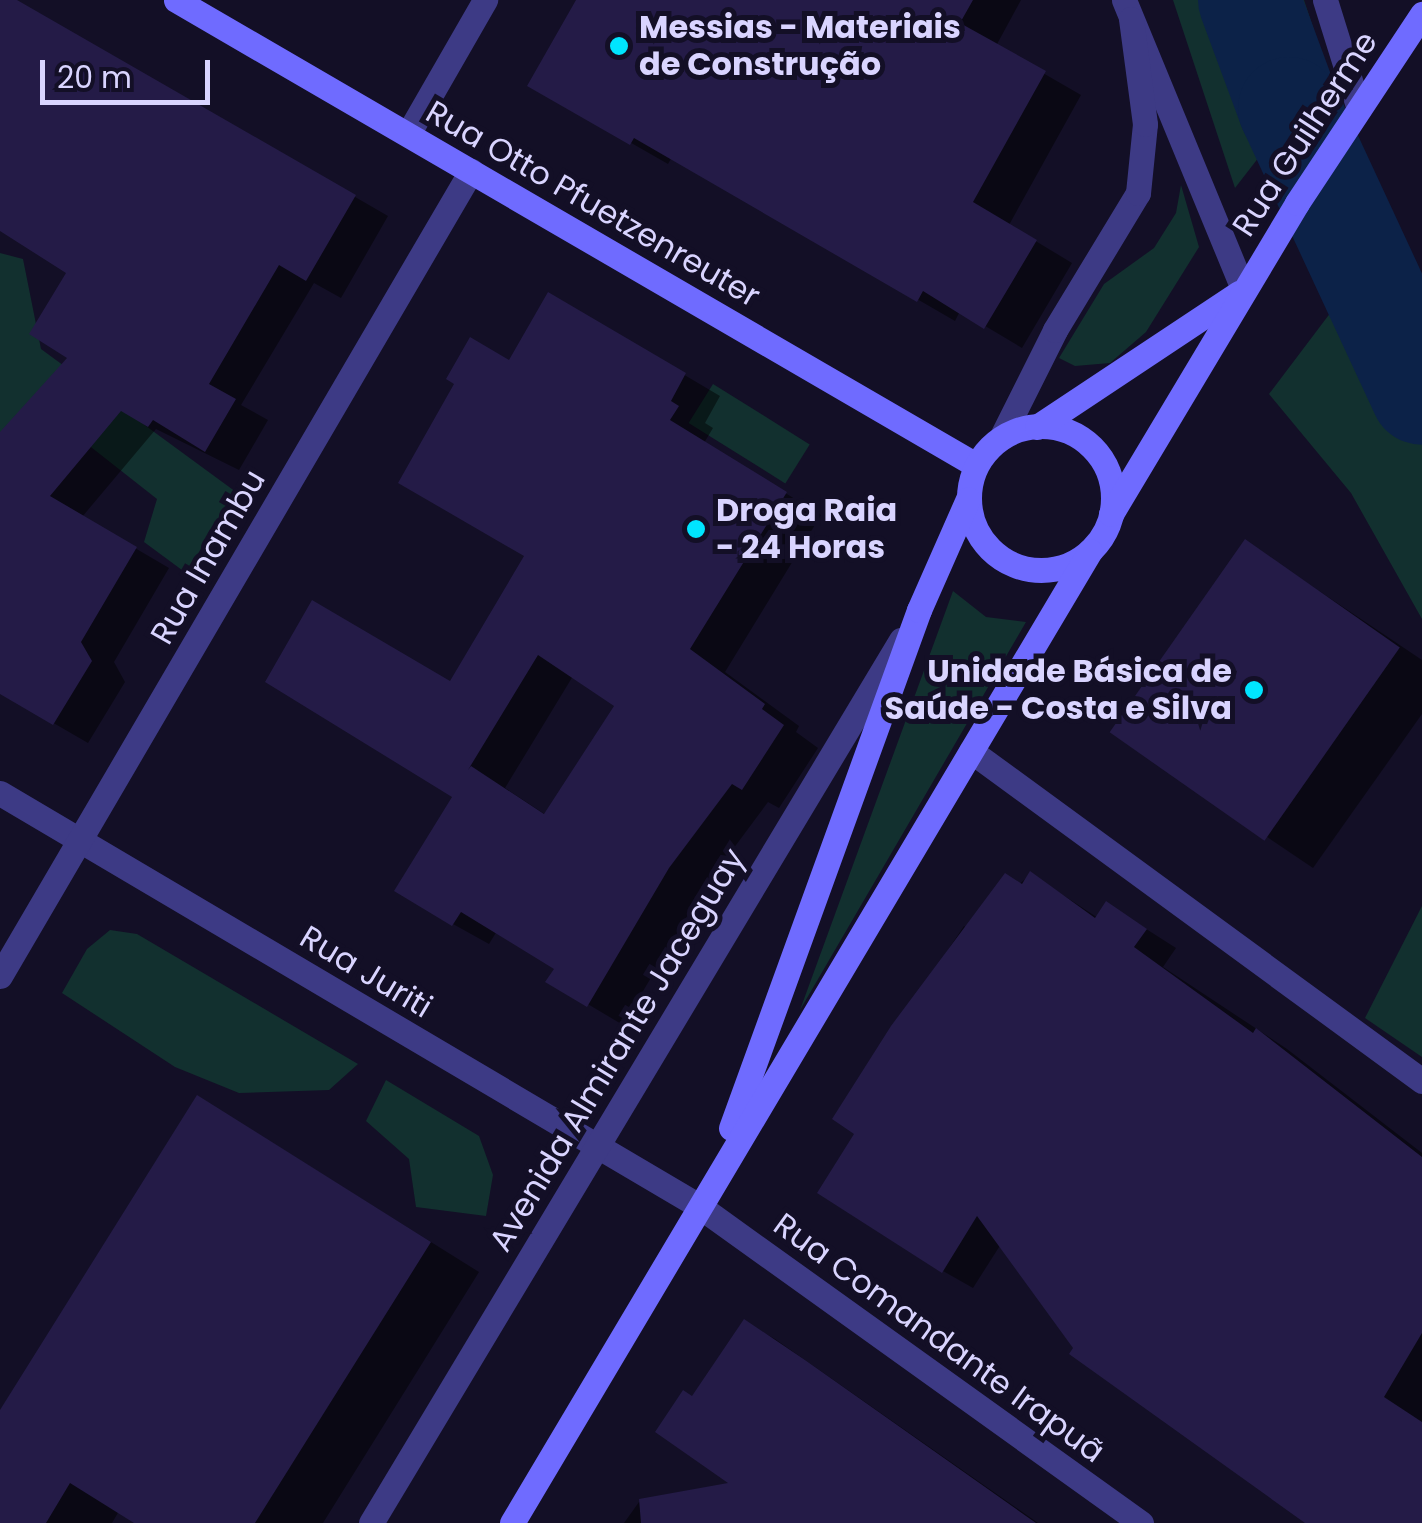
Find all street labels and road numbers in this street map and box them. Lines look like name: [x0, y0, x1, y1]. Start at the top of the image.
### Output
street label: Rua Guilherme: [1225, 24, 1385, 244]
street label: Rua Otto Pfuetzenreuter: [419, 93, 767, 315]
street label: Rua Inambu: [143, 463, 273, 651]
street label: Avenida Almirante Jaceguay: [481, 841, 753, 1259]
street label: Rua Juriti: [293, 918, 439, 1026]
street label: Rua Comandante Irapuã: [766, 1205, 1112, 1471]

